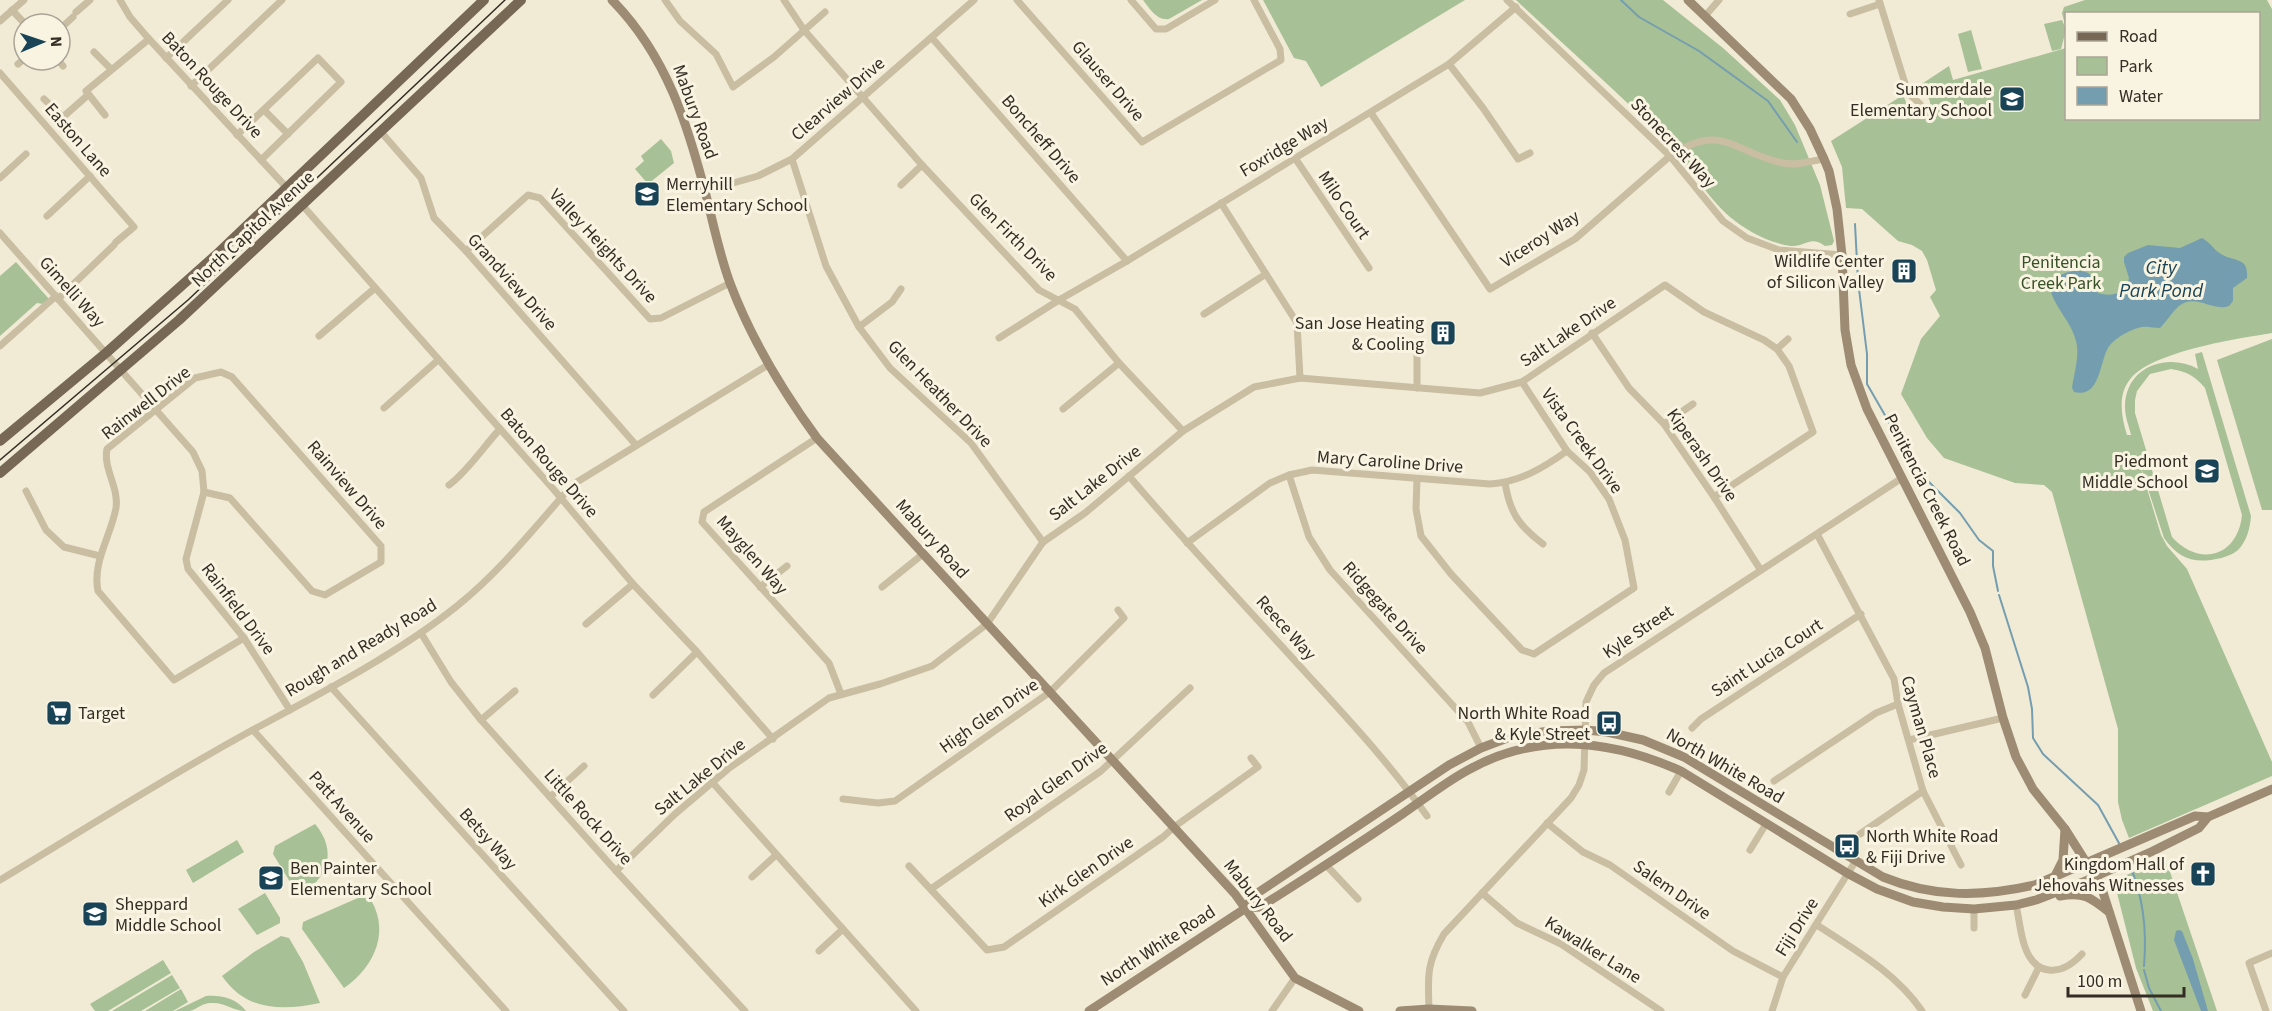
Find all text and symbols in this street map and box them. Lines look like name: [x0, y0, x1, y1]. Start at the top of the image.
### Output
north arrow: [12, 12, 72, 72]
legend: [2065, 12, 2260, 120]
text: Road: [2119, 24, 2158, 49]
street label: Baton Rouge Drive: [156, 26, 268, 144]
street label: Glauser Drive: [1066, 35, 1150, 127]
text: N: [45, 36, 67, 47]
street label: Clearview Drive: [786, 51, 890, 147]
text: Park: [2119, 54, 2153, 79]
street label: Mabury Road: [666, 61, 724, 163]
place label: Summerdale Elementary School: [1850, 77, 1992, 123]
school or university icon: Summerdale Elementary School: [1997, 84, 2027, 114]
text: Water: [2119, 84, 2163, 109]
street label: Boncheff Drive: [995, 89, 1087, 189]
street label: Stonecrest Way: [1625, 92, 1722, 194]
street label: Easton Lane: [39, 97, 117, 183]
street label: Foxridge Way: [1235, 110, 1334, 183]
street label: North Capitol Avenue: [186, 165, 320, 293]
street label: Milo Court: [1312, 166, 1376, 244]
place label: Merryhill Elementary School: [666, 172, 808, 218]
school or university icon: Merryhill Elementary School: [632, 179, 662, 209]
street label: Valley Heights Drive: [543, 183, 663, 309]
street label: Glen Firth Drive: [963, 187, 1063, 287]
street label: Viceroy Way: [1496, 204, 1585, 274]
street label: Grandview Drive: [461, 228, 563, 336]
place label: Wildlife Center of Silicon Valley: [1767, 249, 1885, 295]
park label: Penitencia Creek Park: [2021, 250, 2101, 296]
street label: Gimelli Way: [33, 251, 111, 333]
water label: City Park Pond: [2119, 254, 2204, 305]
building icon: Wildlife Center of Silicon Valley: [1889, 256, 1919, 286]
street label: Salt Lake Drive: [1515, 291, 1621, 373]
place label: San Jose Heating & Cooling: [1295, 311, 1424, 357]
building icon: San Jose Heating & Cooling: [1428, 318, 1458, 348]
street label: Glen Heather Drive: [882, 335, 998, 453]
street label: Rainwell Drive: [96, 360, 196, 446]
street label: Vista Creek Drive: [1535, 383, 1629, 499]
street label: Baton Rouge Drive: [494, 403, 604, 523]
street label: Kiperash Drive: [1661, 403, 1743, 507]
street label: Penitencia Creek Road: [1878, 409, 1976, 571]
street label: Rainview Drive: [301, 435, 393, 535]
street label: Salt Lake Drive: [1044, 439, 1146, 527]
street label: Mary Caroline Drive: [1316, 444, 1464, 480]
place label: Piedmont Middle School: [2082, 449, 2188, 495]
school or university icon: Piedmont Middle School: [2192, 456, 2222, 486]
street label: Mabury Road: [890, 494, 974, 584]
street label: Mayglen Way: [710, 510, 794, 601]
street label: Ridgegate Drive: [1336, 556, 1434, 660]
street label: Rainfield Drive: [195, 558, 281, 660]
street label: Reece Way: [1250, 590, 1322, 666]
street label: Rough and Ready Road: [280, 593, 442, 703]
street label: Kyle Street: [1598, 599, 1678, 665]
street label: Saint Lucia Court: [1706, 613, 1828, 703]
street label: High Glen Drive: [934, 673, 1044, 759]
street label: Cayman Place: [1894, 673, 1948, 781]
supermarket icon: Target: [44, 698, 74, 728]
place label: Target: [78, 701, 125, 726]
place label: North White Road & Kyle Street: [1458, 701, 1590, 747]
bus stop icon: North White Road & Kyle Street: [1594, 708, 1624, 738]
street label: North White Road: [1661, 722, 1789, 810]
street label: Salt Lake Drive: [649, 732, 751, 822]
street label: Royal Glen Drive: [999, 736, 1113, 828]
street label: Little Rock Drive: [538, 763, 638, 871]
street label: Patt Avenue: [303, 766, 381, 849]
street label: Betsy Way: [453, 802, 523, 876]
place label: North White Road & Fiji Drive: [1866, 824, 1999, 870]
street label: Kirk Glen Drive: [1033, 830, 1139, 914]
bus stop icon: North White Road & Fiji Drive: [1832, 831, 1862, 861]
place label: Kingdom Hall of Jehovahs Witnesses: [2034, 852, 2185, 898]
street label: Mabury Road: [1218, 854, 1298, 948]
street label: Salem Drive: [1628, 854, 1716, 926]
place label: Ben Painter Elementary School: [290, 856, 432, 902]
church icon: Kingdom Hall of Jehovahs Witnesses: [2188, 859, 2218, 889]
school or university icon: Ben Painter Elementary School: [256, 863, 286, 893]
place label: Sheppard Middle School: [115, 892, 221, 938]
street label: Fiji Drive: [1769, 893, 1825, 961]
school or university icon: Sheppard Middle School: [80, 899, 110, 929]
street label: North White Road: [1096, 899, 1220, 993]
street label: Kawalker Lane: [1540, 910, 1646, 990]
scale bar: [2068, 960, 2184, 998]
text: 100 m: [2077, 969, 2122, 994]

